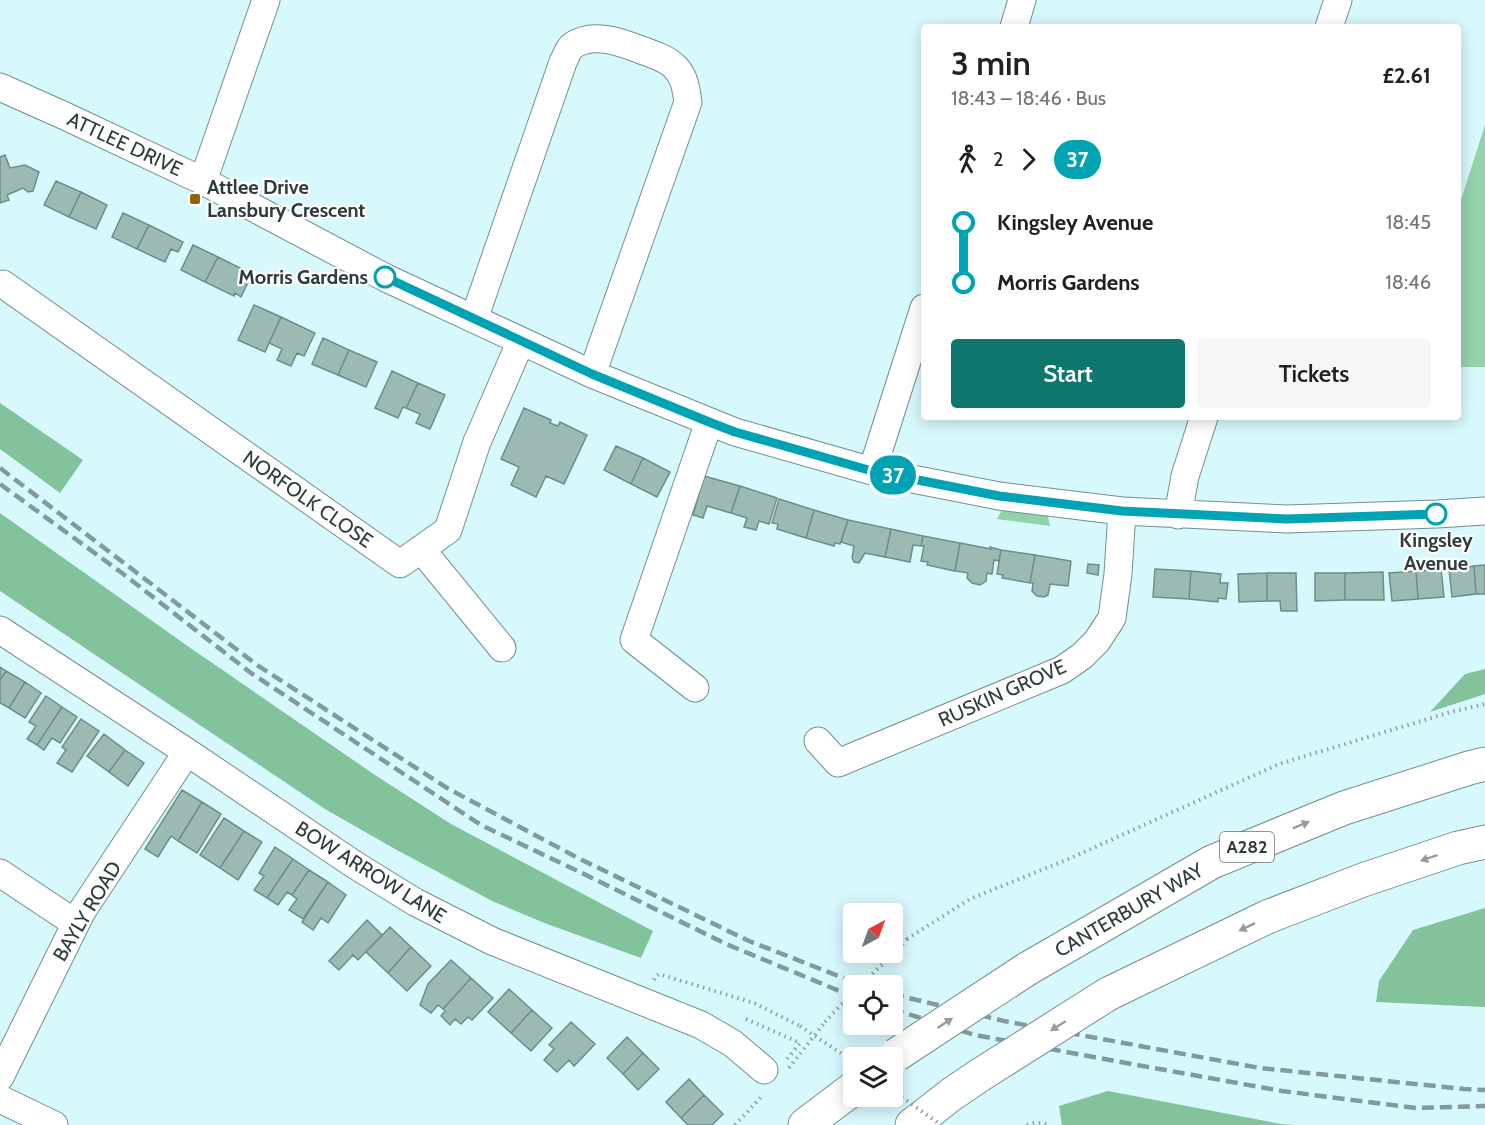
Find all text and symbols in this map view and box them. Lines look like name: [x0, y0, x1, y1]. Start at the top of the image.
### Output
text: 3 min: [951, 43, 1031, 83]
text: £2.61: [1383, 62, 1431, 89]
text: 18:43 – 18:46 · Bus: [951, 86, 1106, 110]
street label: ATTLEE DRIVE: [64, 107, 186, 181]
icon: walk: [951, 143, 984, 176]
icon: forward: [1012, 143, 1045, 176]
text: 2: [993, 147, 1003, 171]
text: 37: [1066, 147, 1089, 172]
place label: Attlee Drive Lansbury Crescent: [207, 175, 365, 222]
marker: Attlee Drive Lansbury Crescent: [188, 192, 202, 206]
text: Kingsley Avenue: [997, 209, 1153, 236]
text: 18:45: [1386, 210, 1431, 234]
place label: Morris Gardens: [238, 265, 368, 289]
marker: Morris Gardens: [374, 266, 396, 288]
text: Morris Gardens: [997, 269, 1140, 296]
text: 18:46: [1385, 270, 1431, 294]
button: Start: [951, 339, 1185, 408]
button: Tickets: [1197, 339, 1431, 408]
street label: NORFOLK CLOSE: [238, 445, 378, 553]
line badge: 37: [866, 456, 920, 494]
text: 37: [882, 463, 904, 488]
marker: Kingsley Avenue: [1425, 503, 1447, 525]
place label: Kingsley Avenue: [1399, 528, 1473, 575]
street label: RUSKIN GROVE: [934, 654, 1070, 732]
street label: BOW ARROW LANE: [291, 816, 451, 928]
one-way arrow: [1292, 820, 1310, 829]
road number: A282: [1220, 832, 1274, 862]
one-way arrow: [1420, 854, 1438, 863]
street label: BAYLY ROAD: [48, 857, 126, 965]
street label: CANTERBURY WAY: [1051, 857, 1208, 962]
north arrow: [843, 903, 903, 963]
map controls: [843, 903, 903, 1107]
one-way arrow: [1238, 922, 1255, 931]
button: locate: [843, 975, 903, 1035]
one-way arrow: [936, 1017, 952, 1029]
one-way arrow: [1050, 1020, 1067, 1031]
button: layers: [843, 1047, 903, 1107]

